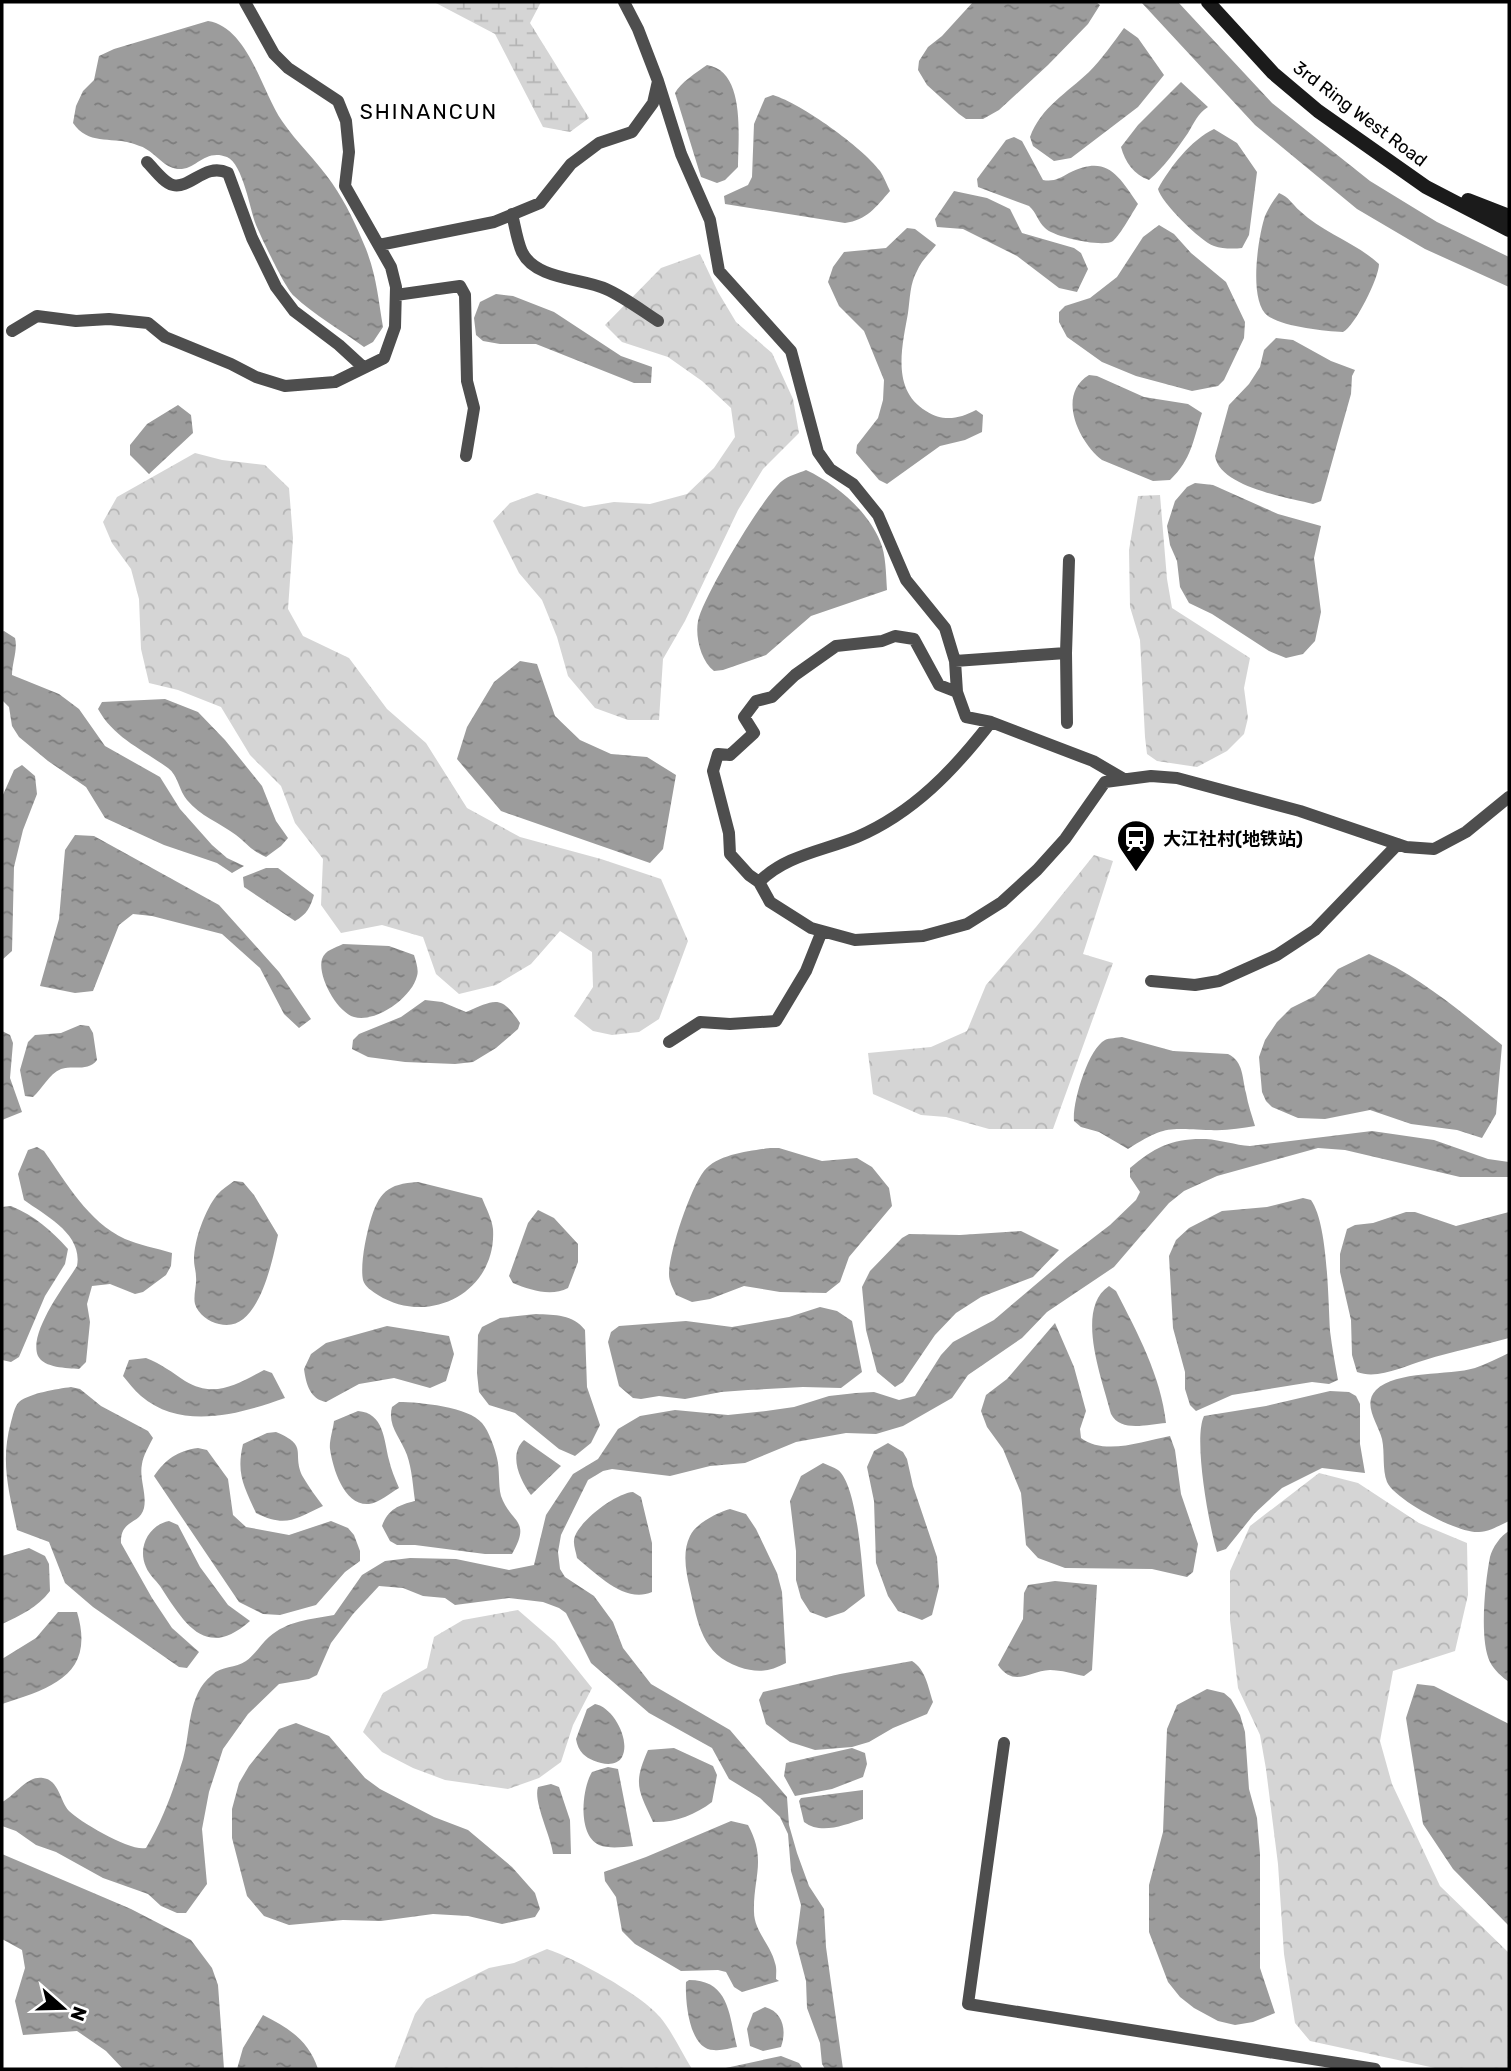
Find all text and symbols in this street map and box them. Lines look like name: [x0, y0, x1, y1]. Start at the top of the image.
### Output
street label: 3rd Ring West Road: [1289, 56, 1431, 172]
district label: SHINANCUN: [360, 99, 498, 124]
station icon: 大江社村(地铁站): [1115, 818, 1157, 873]
place label: 大江社村(地铁站): [1163, 828, 1303, 850]
north arrow: [28, 1973, 98, 2043]
text: N: [65, 2003, 92, 2024]

